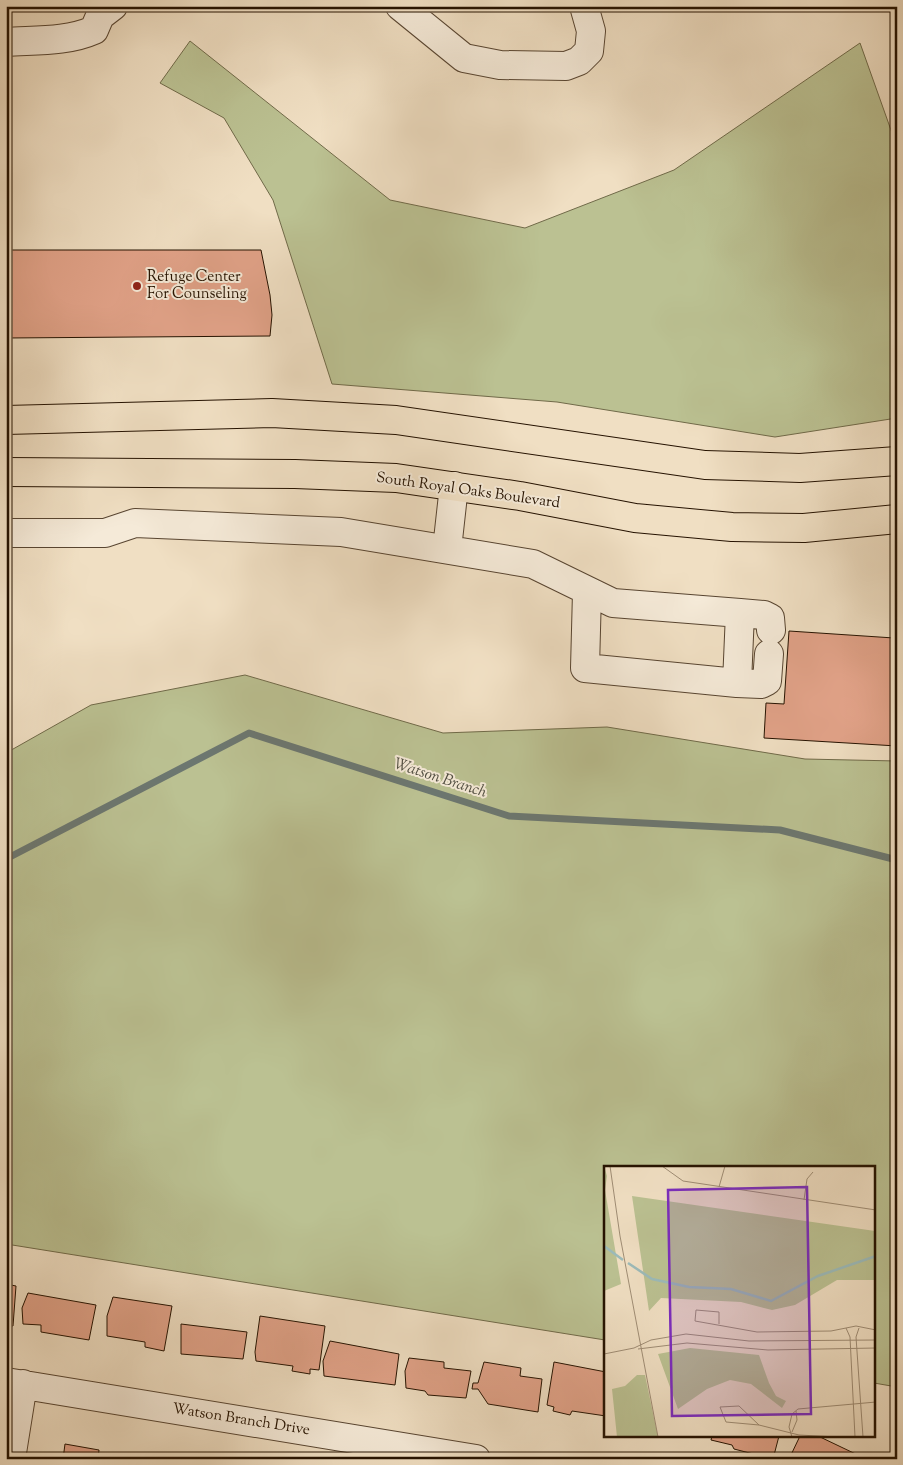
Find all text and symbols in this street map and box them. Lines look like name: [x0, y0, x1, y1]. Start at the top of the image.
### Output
place label: Refuge Center For Counseling: [147, 267, 247, 305]
marker: Refuge Center For Counseling: [131, 280, 143, 292]
street label: South Royal Oaks Boulevard: [375, 468, 562, 514]
water label: Watson Branch: [390, 753, 490, 805]
inset map: [604, 1166, 876, 1438]
street label: Watson Branch Drive: [171, 1399, 311, 1441]

